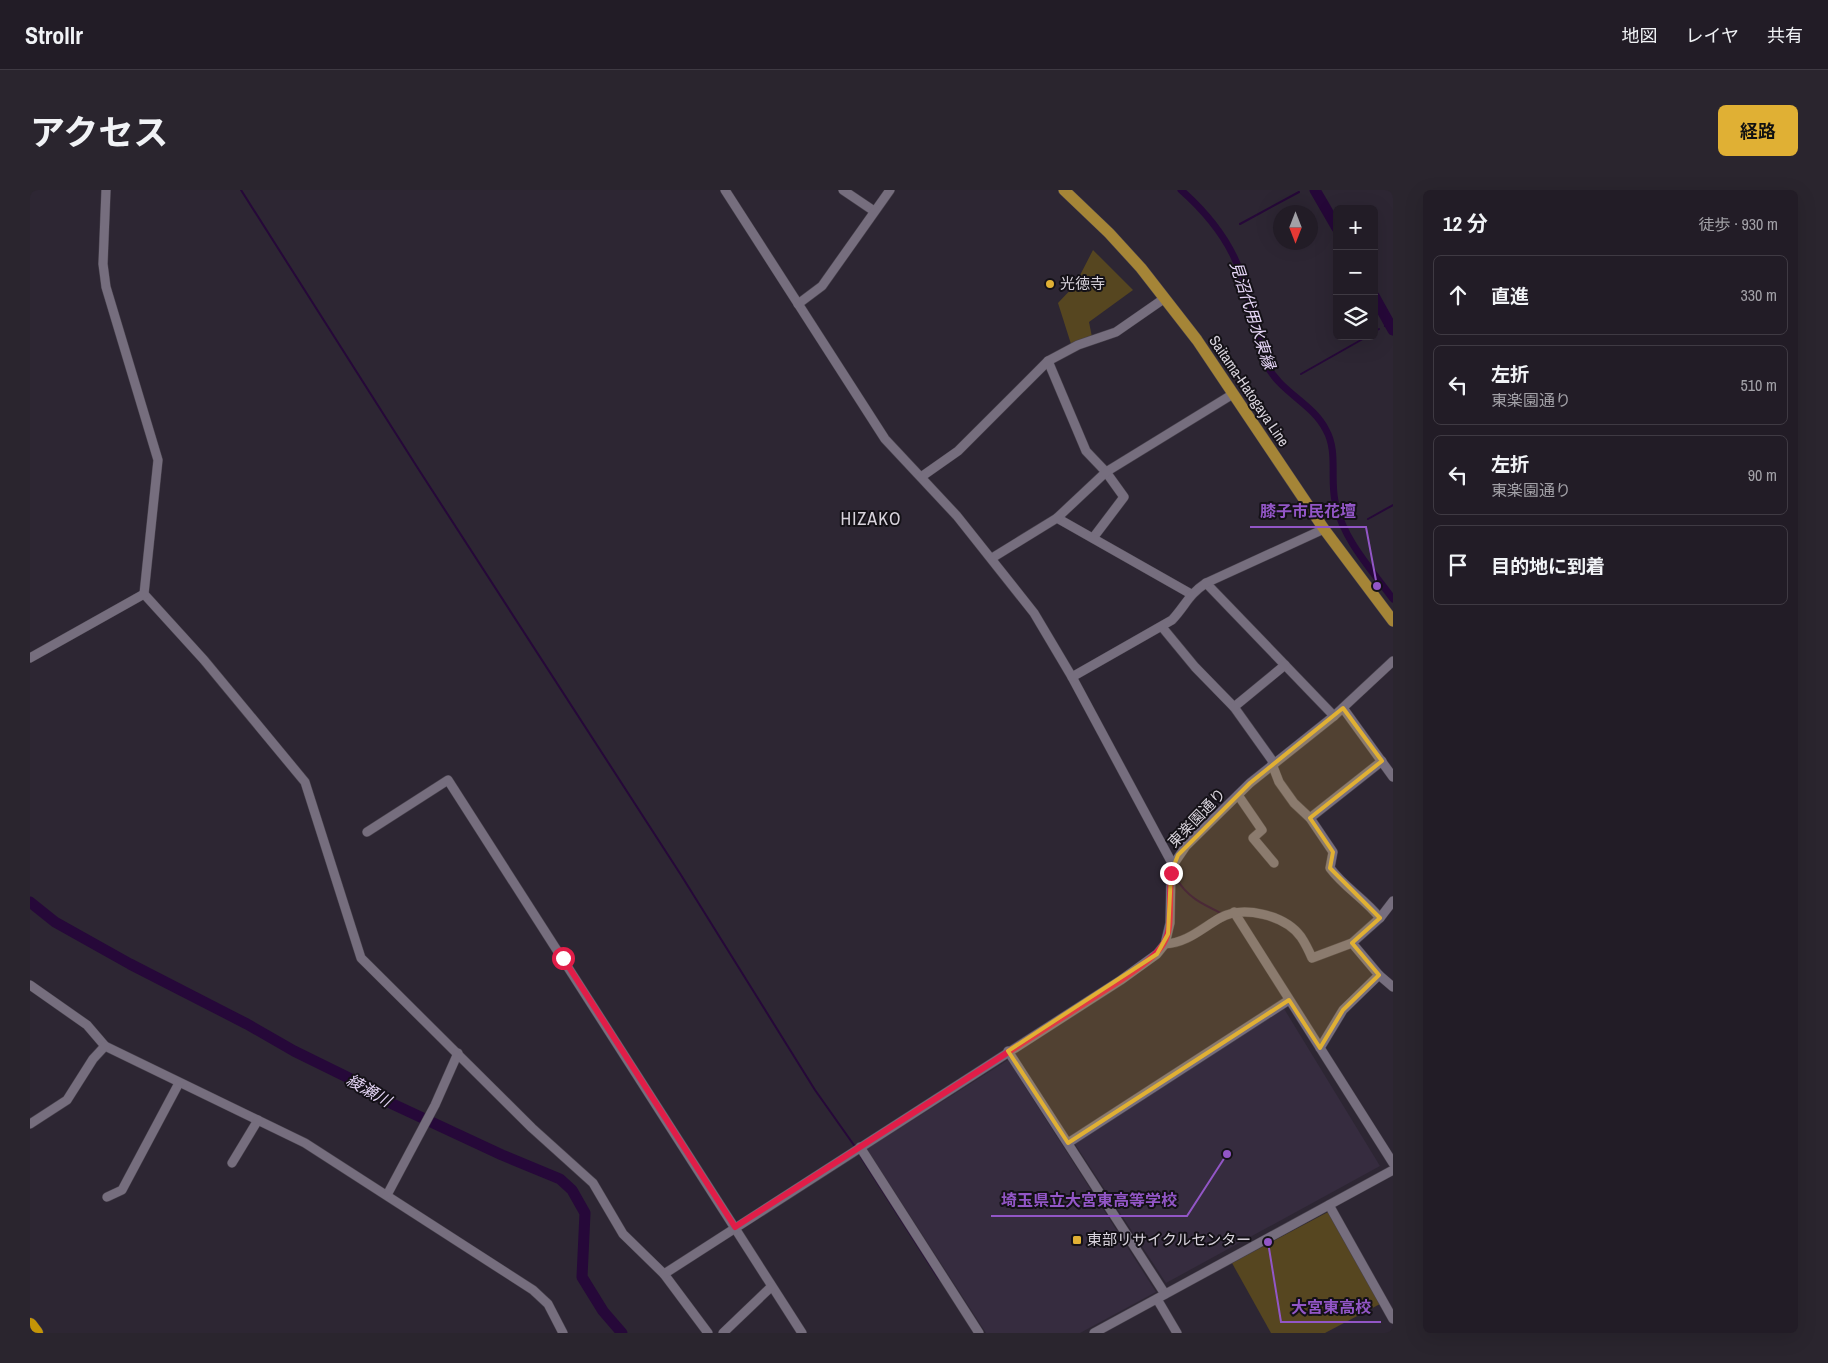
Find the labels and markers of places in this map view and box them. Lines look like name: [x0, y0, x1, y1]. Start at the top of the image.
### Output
place label: 光徳寺: [1060, 273, 1105, 294]
marker: 光徳寺: [1044, 278, 1056, 290]
callout: 膝子市民花壇: [1250, 496, 1366, 527]
callout: 埼玉県立大宮東高等学校: [991, 1185, 1187, 1216]
place label: 東部リサイクルセンター: [1087, 1229, 1251, 1250]
marker: 東部リサイクルセンター: [1071, 1234, 1083, 1246]
callout: 大宮東高校: [1281, 1291, 1381, 1322]

